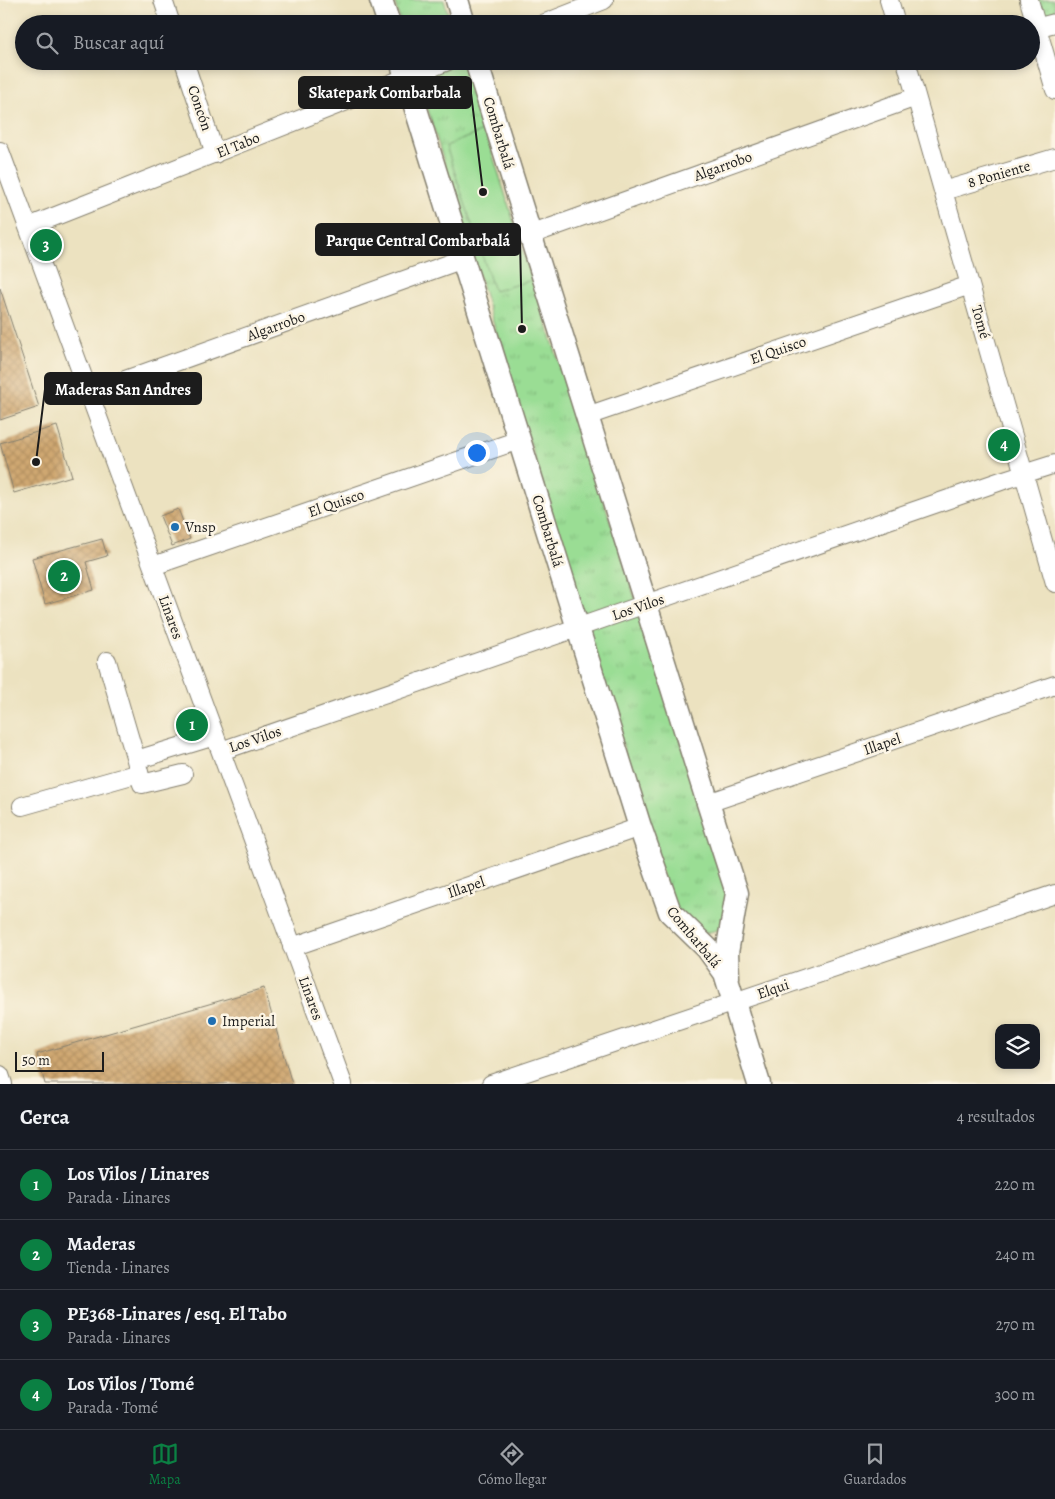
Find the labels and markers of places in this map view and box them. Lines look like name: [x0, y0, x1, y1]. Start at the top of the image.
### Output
callout: Skatepark Combarbala: [299, 77, 471, 108]
callout: Parque Central Combarbalá: [316, 224, 520, 255]
pin: 3: [30, 226, 62, 264]
callout: Maderas San Andres: [45, 373, 201, 404]
pin: 4: [988, 426, 1020, 464]
place label: Vnsp: [184, 517, 216, 537]
marker: Vnsp: [169, 521, 181, 533]
pin: 2: [48, 557, 80, 595]
pin: 1: [176, 706, 208, 744]
place label: Imperial: [222, 1011, 275, 1031]
marker: Imperial: [206, 1015, 218, 1027]

